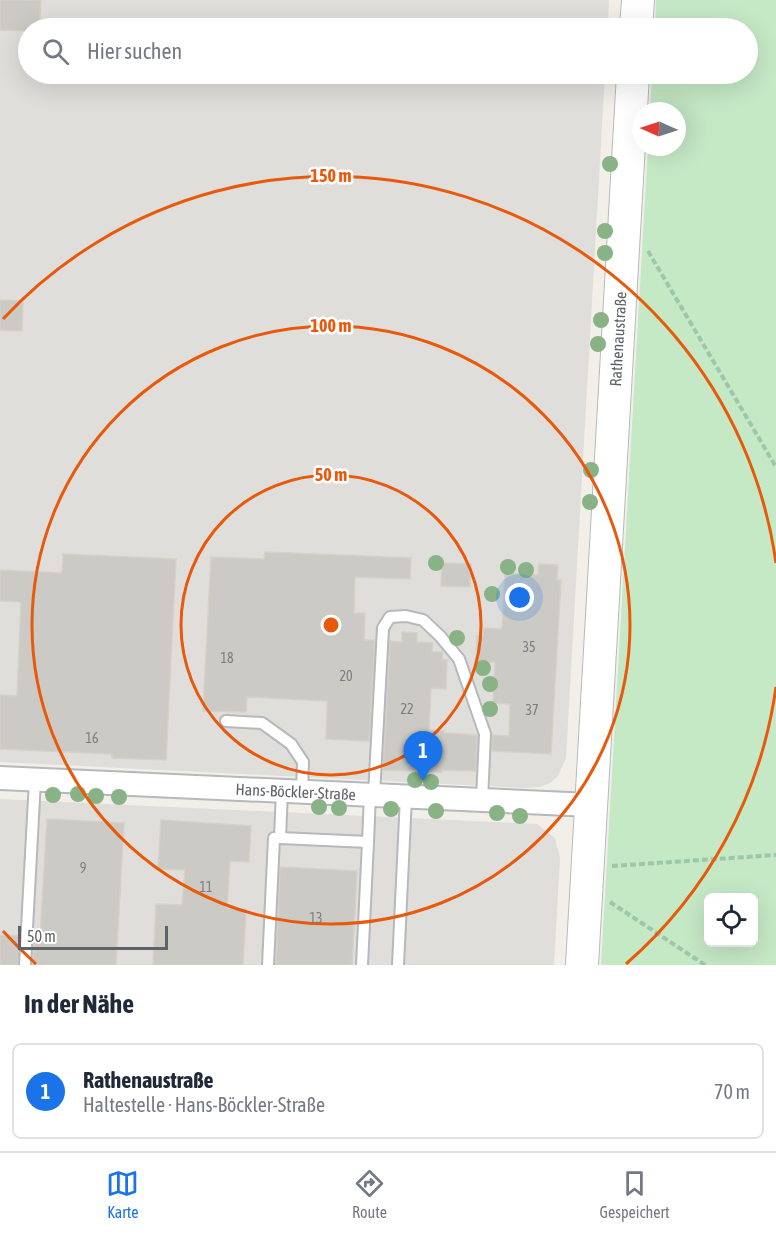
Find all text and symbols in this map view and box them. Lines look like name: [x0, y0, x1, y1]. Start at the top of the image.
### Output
search box: [18, 18, 758, 84]
icon: search: [39, 35, 72, 68]
text: Hier suchen: [87, 38, 182, 64]
north arrow: [632, 102, 686, 156]
text: 150 m: [311, 165, 351, 186]
street label: Rathenaustraße: [606, 291, 630, 387]
text: 100 m: [311, 315, 351, 336]
text: 50 m: [315, 464, 347, 485]
your location: [505, 583, 534, 612]
centre of rings: [321, 615, 341, 635]
house number: 35: [522, 639, 536, 655]
house number: 18: [220, 650, 234, 666]
house number: 20: [339, 668, 353, 684]
house number: 22: [400, 701, 414, 717]
house number: 37: [525, 702, 539, 718]
house number: 16: [85, 730, 99, 746]
pin: 1: [404, 732, 442, 781]
street label: Hans-Böckler-Straße: [235, 780, 356, 803]
house number: 9: [80, 860, 86, 876]
house number: 11: [199, 879, 213, 895]
map controls: [704, 893, 758, 947]
button: locate: [704, 893, 758, 947]
house number: 13: [309, 910, 323, 926]
scale bar: [18, 923, 168, 950]
text: 50 m: [27, 927, 56, 945]
text: In der Nähe: [24, 989, 134, 1019]
text: Rathenaustraße: [83, 1067, 213, 1093]
text: 1: [41, 1080, 50, 1103]
text: 70 m: [714, 1080, 750, 1103]
text: Haltestelle · Hans-Böckler-Straße: [83, 1093, 325, 1116]
tab: Karte: [106, 1167, 139, 1221]
tab: Route: [352, 1167, 387, 1221]
tab: Gespeichert: [600, 1167, 670, 1221]

